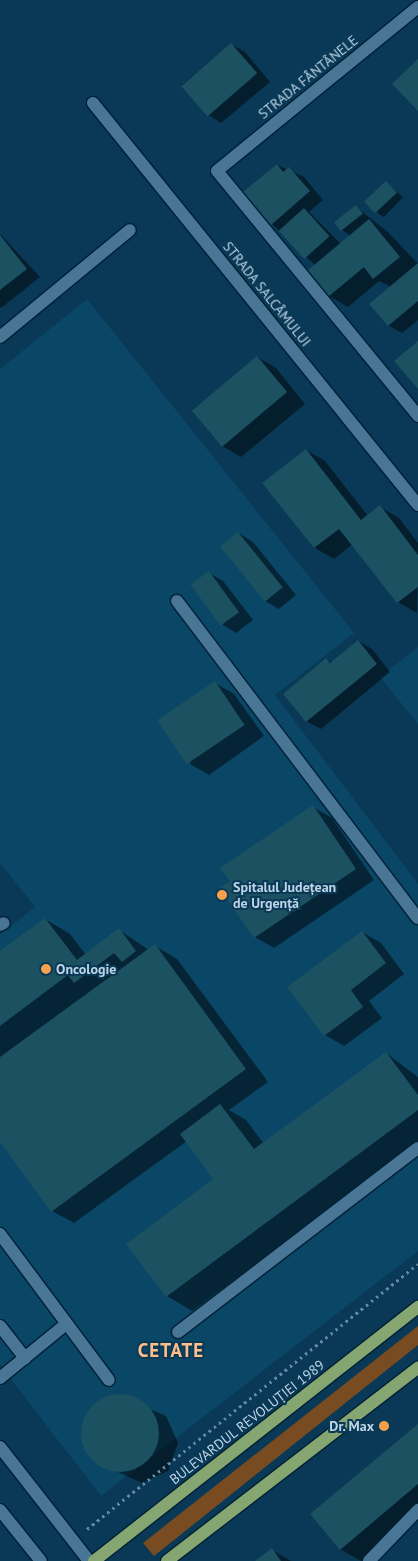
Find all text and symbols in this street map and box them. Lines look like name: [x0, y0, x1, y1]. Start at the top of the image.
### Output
street label: STRADA FÂNTÂNELE: [255, 32, 361, 122]
street label: STRADA SALCÂMULUI: [219, 238, 315, 350]
place label: Spitalul Județean de Urgență: [233, 879, 336, 912]
marker: Spitalul Județean de Urgență: [215, 888, 229, 902]
place label: Oncologie: [56, 961, 116, 977]
marker: Oncologie: [40, 963, 52, 975]
district label: CETATE: [137, 1340, 205, 1362]
street label: BULEVARDUL REVOLUȚIEI 1989: [166, 1356, 328, 1488]
place label: Dr. Max: [328, 1418, 374, 1434]
marker: Dr. Max: [378, 1420, 390, 1432]

